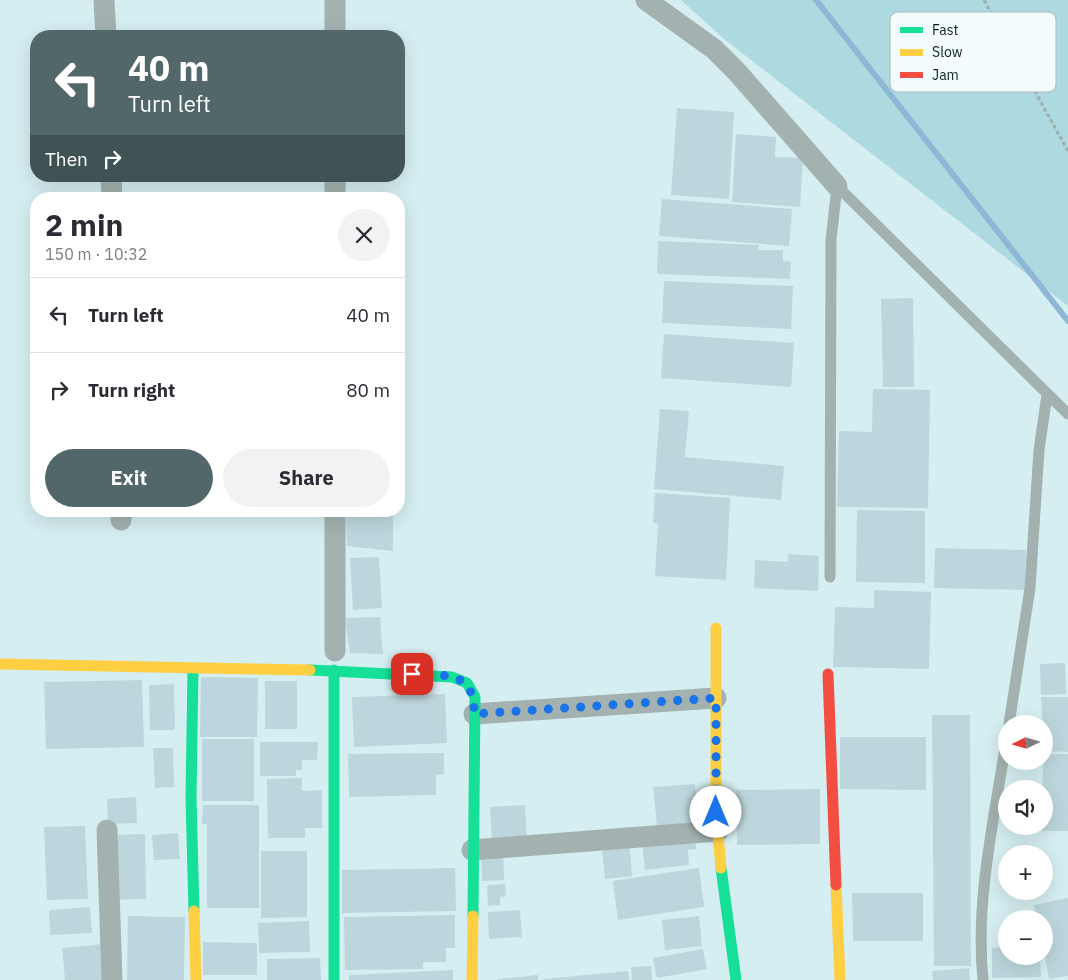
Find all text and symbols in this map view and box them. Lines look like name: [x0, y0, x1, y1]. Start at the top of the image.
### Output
legend: [890, 12, 1056, 92]
text: Fast: [932, 21, 958, 39]
text: Slow: [932, 43, 963, 61]
text: 40 m: [128, 45, 210, 91]
icon: left: [45, 50, 110, 115]
text: Jam: [932, 66, 959, 84]
text: Turn left: [128, 89, 211, 118]
icon: right: [98, 145, 126, 173]
text: Then: [45, 147, 88, 171]
text: 2 min: [45, 205, 123, 244]
button: close: [338, 209, 390, 261]
text: 150 m · 10:32: [45, 244, 147, 264]
icon: left: [45, 301, 73, 329]
text: Turn left: [88, 303, 164, 327]
text: 40 m: [346, 303, 390, 327]
icon: right: [45, 376, 73, 404]
text: Turn right: [88, 378, 175, 402]
text: 80 m: [346, 378, 390, 402]
button: Exit: [45, 449, 213, 507]
button: Share: [223, 449, 390, 507]
pin: [391, 653, 433, 695]
icon: arrive: [398, 660, 426, 688]
north arrow: [998, 715, 1052, 770]
map controls: [998, 715, 1053, 965]
button: sound: [998, 780, 1053, 835]
position arrow: [689, 785, 741, 837]
button: +: [998, 845, 1053, 900]
button: −: [998, 910, 1053, 965]

